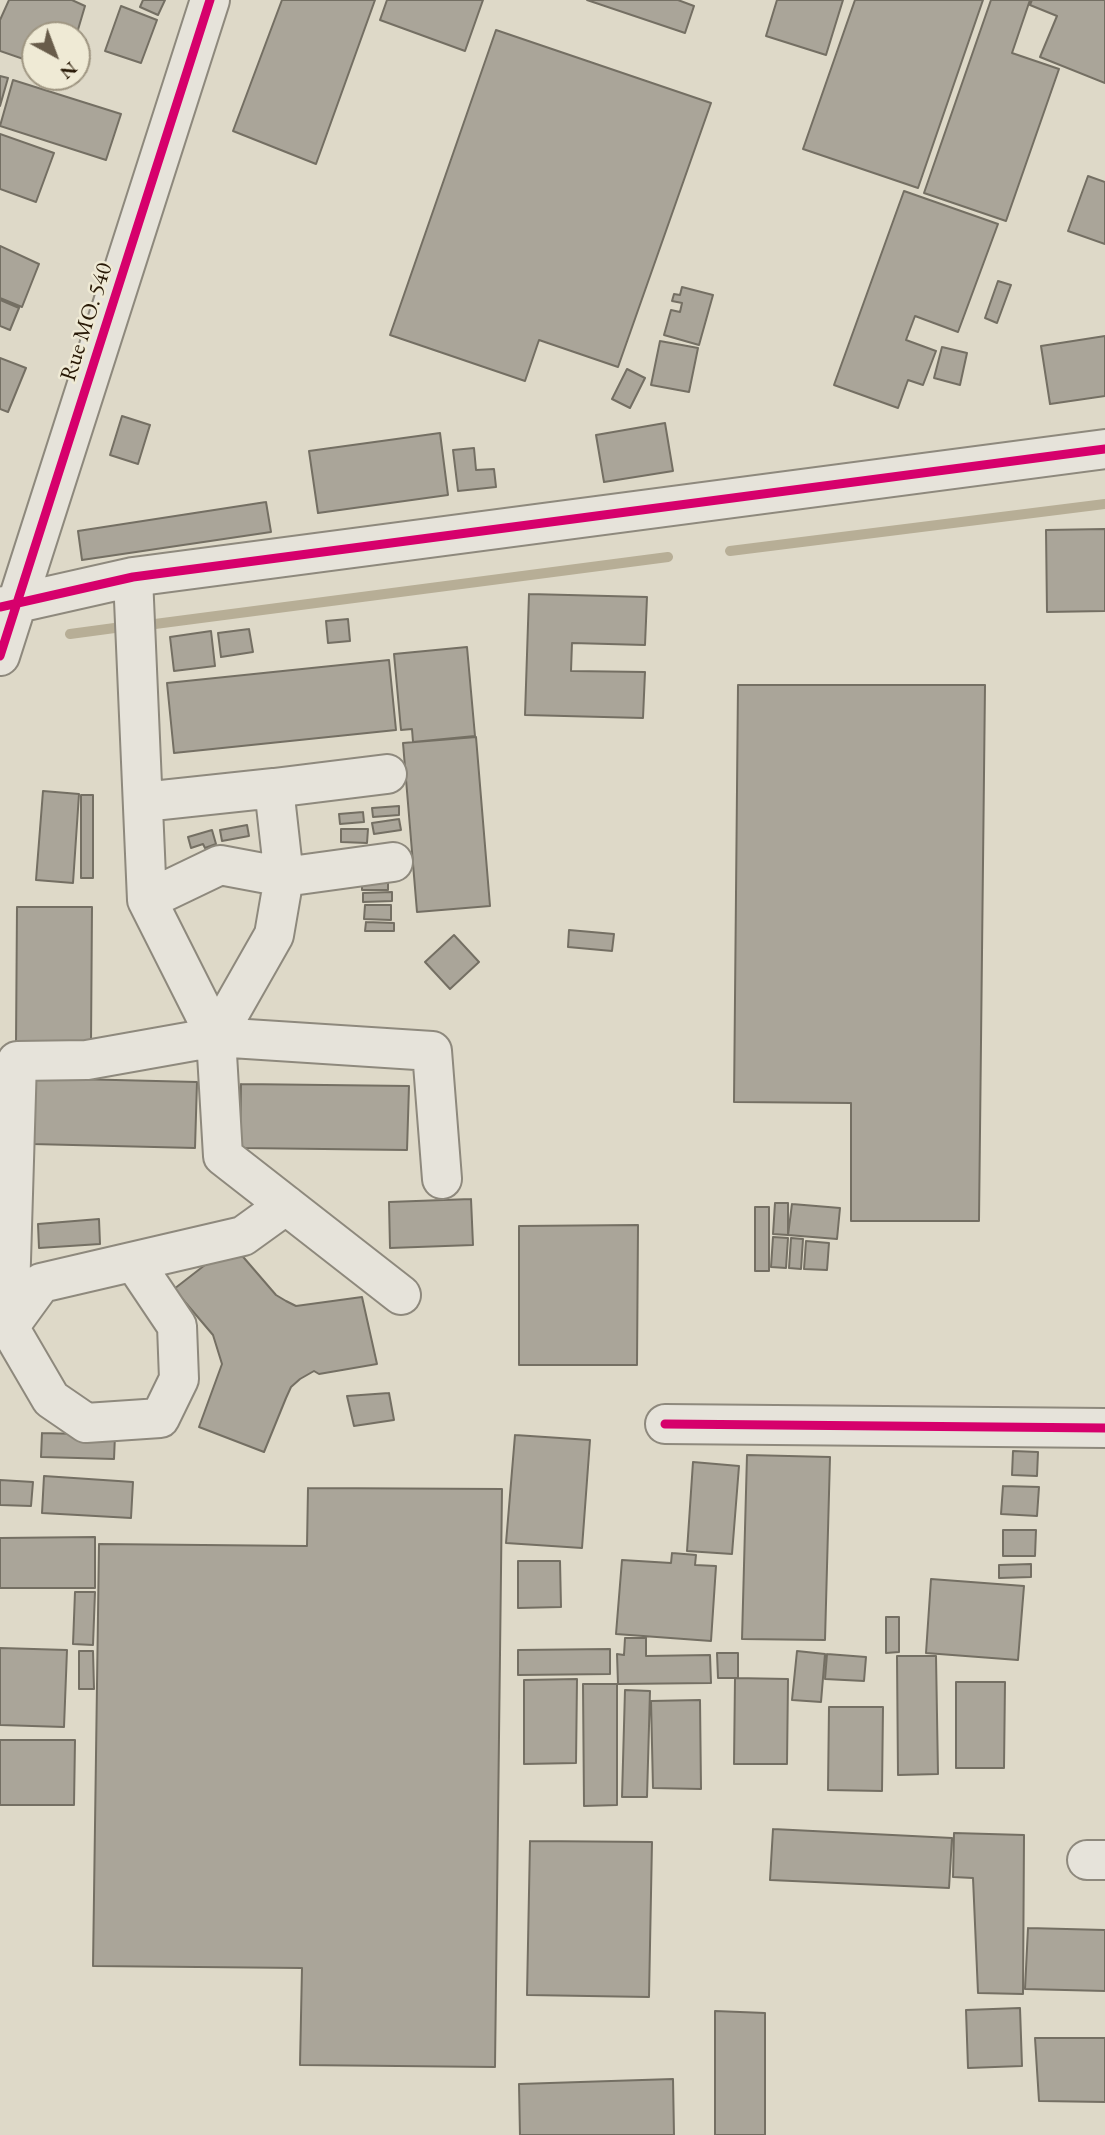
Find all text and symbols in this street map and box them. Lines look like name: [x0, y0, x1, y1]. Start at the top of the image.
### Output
north arrow: [21, 21, 91, 91]
text: N: [55, 56, 83, 85]
street label: Rue MO. 540: [55, 259, 119, 385]

